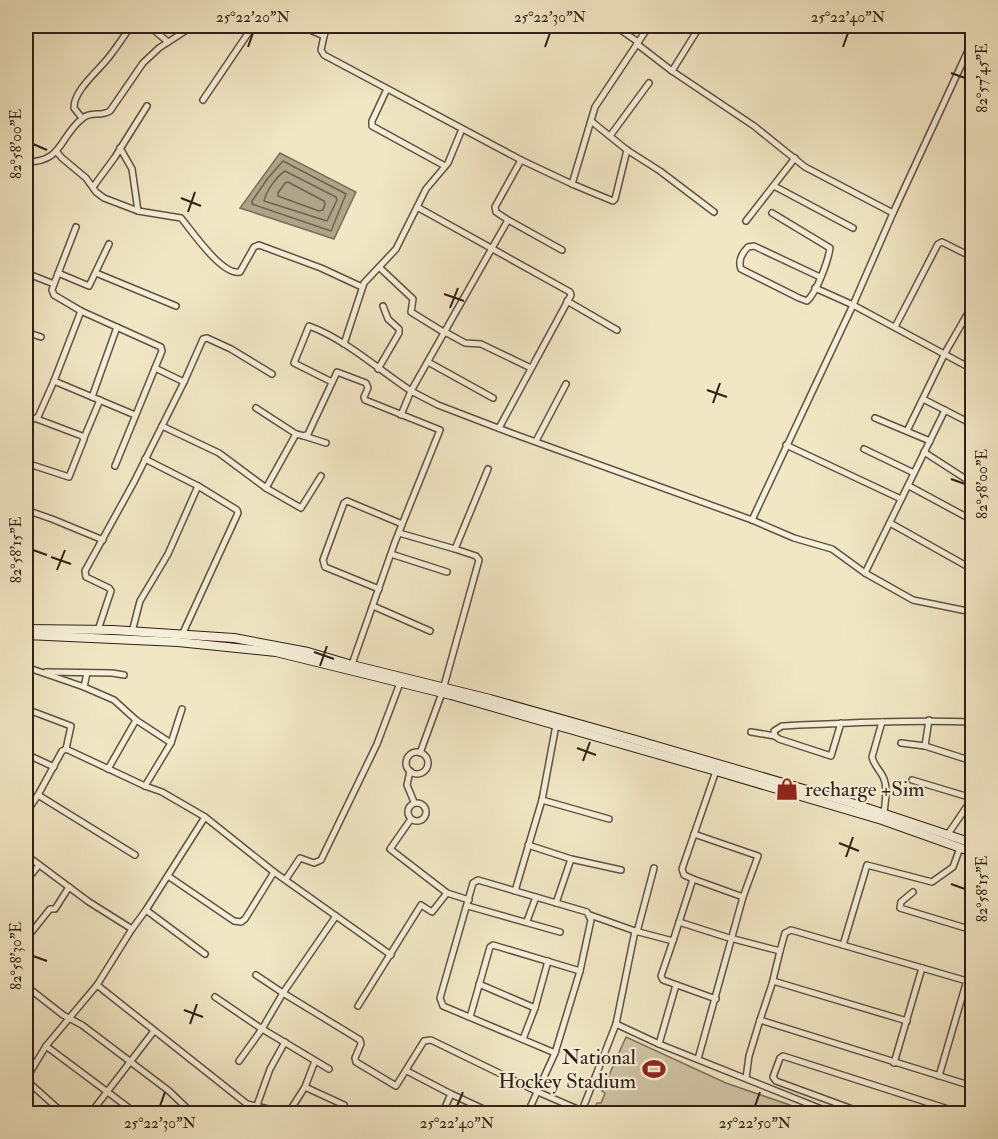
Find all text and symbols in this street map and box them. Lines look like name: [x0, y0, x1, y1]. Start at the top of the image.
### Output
text: 25°22'20"N: [216, 8, 290, 27]
text: 25°22'30"N: [514, 8, 587, 27]
text: 25°22'40"N: [811, 8, 886, 27]
text: 82°57'45"E: [973, 43, 992, 113]
text: 82°58'00"E: [7, 109, 26, 179]
text: 82°58'00"E: [973, 449, 992, 519]
text: 82°58'15"E: [7, 516, 26, 583]
shop icon: recharge +Sim: [774, 776, 800, 802]
place label: recharge +Sim: [805, 776, 925, 803]
text: 82°58'15"E: [973, 855, 992, 922]
text: 82°58'30"E: [7, 922, 26, 990]
place label: National Hockey Stadium: [498, 1044, 637, 1095]
sports icon: National Hockey Stadium: [641, 1056, 667, 1082]
text: 25°22'30"N: [124, 1114, 197, 1133]
text: 25°22'40"N: [420, 1114, 495, 1133]
text: 25°22'50"N: [719, 1114, 792, 1133]

